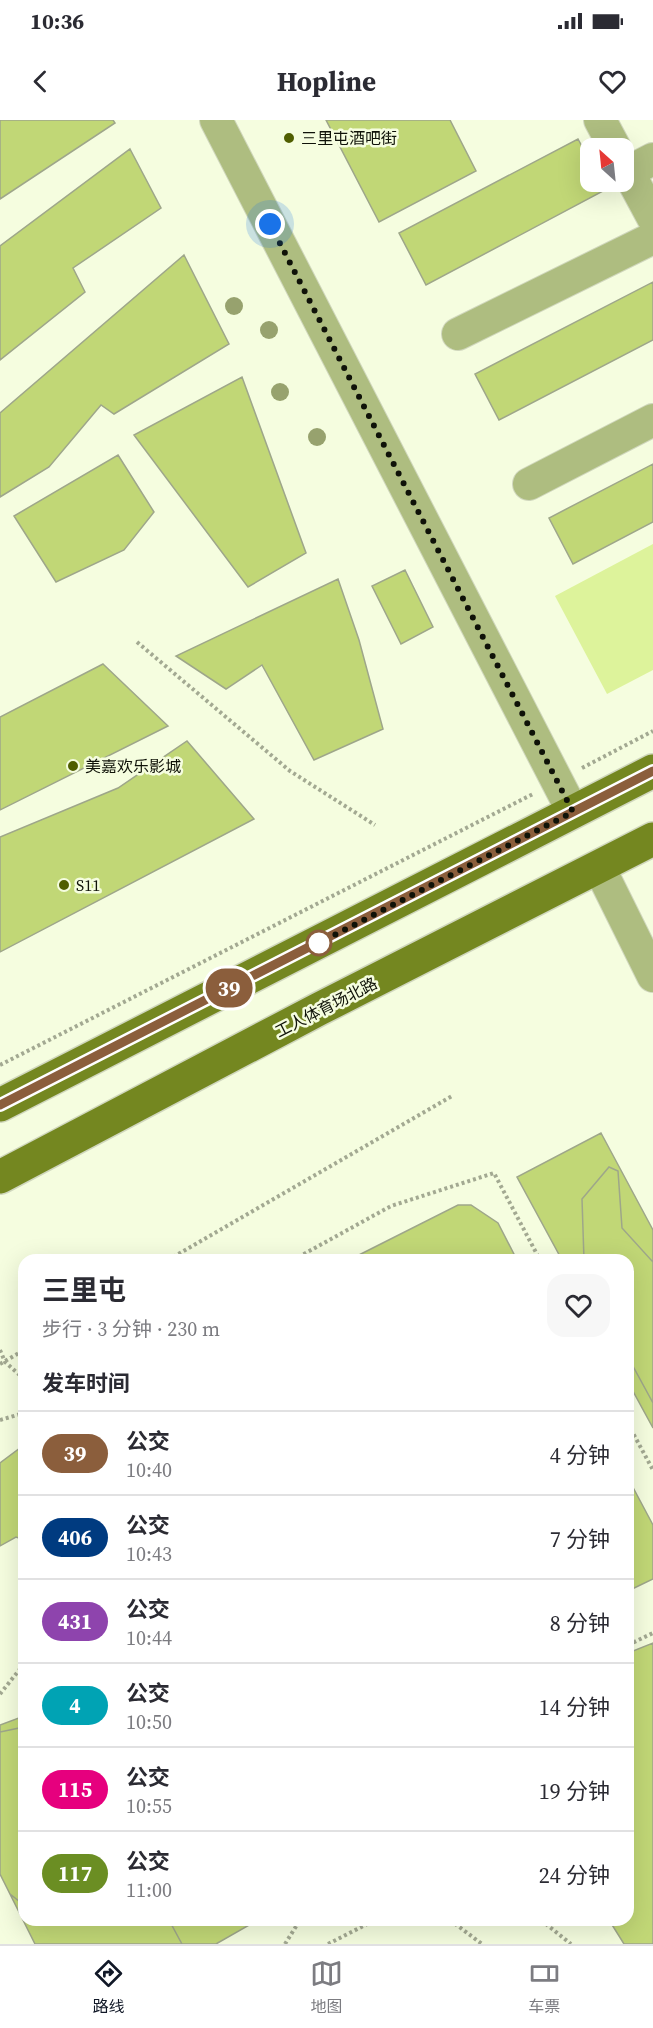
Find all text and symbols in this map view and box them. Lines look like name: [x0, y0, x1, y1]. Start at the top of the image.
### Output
text: 10:36: [30, 6, 84, 36]
text: Hopline: [277, 63, 376, 100]
icon: back: [24, 65, 57, 98]
icon: heart: [596, 65, 629, 98]
place label: 三里屯酒吧街: [301, 127, 397, 149]
marker: 三里屯酒吧街: [282, 131, 296, 145]
north arrow: [580, 138, 634, 192]
map controls: [580, 138, 634, 192]
your location: [255, 209, 285, 239]
place label: 美嘉欢乐影城: [85, 755, 181, 777]
marker: 美嘉欢乐影城: [66, 759, 80, 773]
place label: S11: [76, 874, 100, 896]
marker: S11: [57, 878, 71, 892]
unlabelled marker: [306, 930, 332, 956]
line badge: 39: [202, 968, 256, 1008]
street label: 工人体育场北路: [271, 972, 381, 1042]
text: 39: [218, 974, 240, 1003]
text: 三里屯: [42, 1271, 126, 1309]
button: heart: [547, 1274, 610, 1337]
text: 步行 · 3 分钟 · 230 m: [42, 1315, 220, 1343]
text: 发车时间: [42, 1368, 130, 1398]
text: 公交: [126, 1426, 170, 1456]
text: 39: [64, 1439, 86, 1468]
text: 4 分钟: [550, 1440, 610, 1470]
text: 10:40: [126, 1456, 172, 1484]
text: 公交: [126, 1510, 170, 1540]
text: 406: [58, 1523, 92, 1552]
text: 7 分钟: [550, 1524, 610, 1554]
text: 10:43: [126, 1540, 172, 1568]
text: 公交: [126, 1594, 170, 1624]
text: 431: [58, 1607, 92, 1636]
text: 8 分钟: [550, 1608, 610, 1638]
text: 10:44: [126, 1624, 172, 1652]
text: 公交: [126, 1678, 170, 1708]
text: 4: [69, 1691, 81, 1720]
text: 14 分钟: [539, 1692, 610, 1722]
text: 10:50: [126, 1708, 172, 1736]
text: 公交: [126, 1762, 170, 1792]
text: 115: [58, 1775, 92, 1804]
text: 19 分钟: [539, 1776, 610, 1806]
text: 10:55: [126, 1792, 172, 1820]
text: 公交: [126, 1846, 170, 1876]
text: 117: [58, 1859, 92, 1888]
text: 24 分钟: [539, 1860, 610, 1890]
text: 11:00: [126, 1876, 172, 1904]
tab: 路线: [92, 1957, 125, 2017]
tab: 地图: [310, 1957, 343, 2017]
tab: 车票: [528, 1957, 561, 2017]

